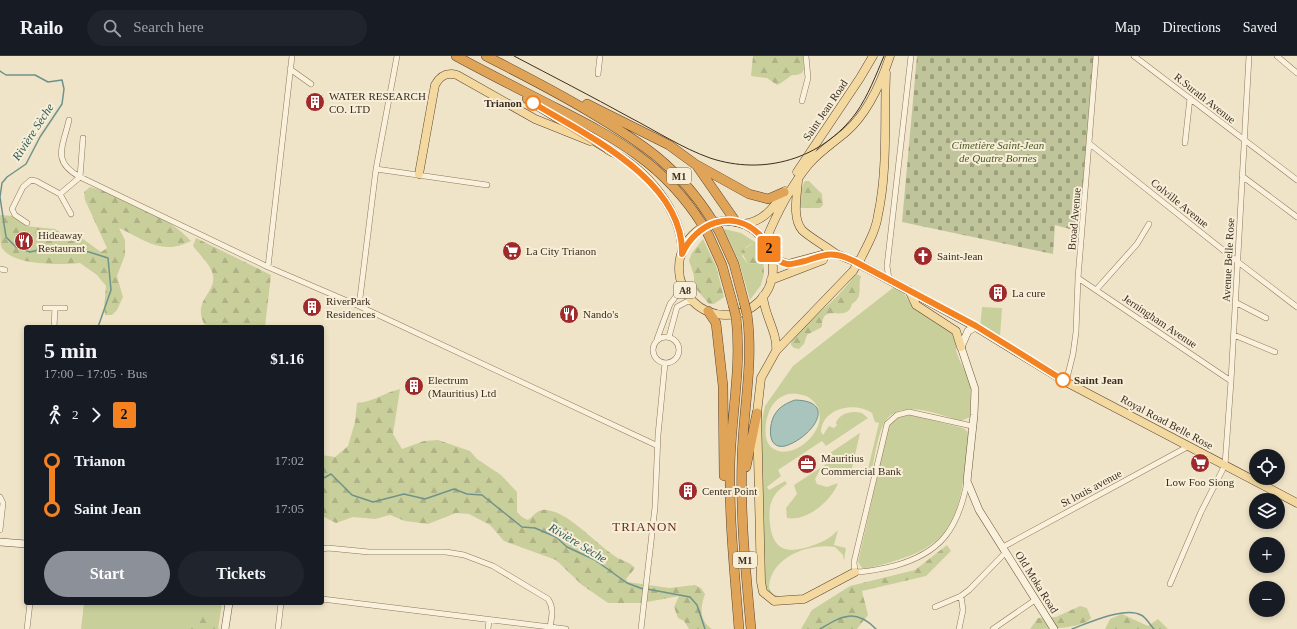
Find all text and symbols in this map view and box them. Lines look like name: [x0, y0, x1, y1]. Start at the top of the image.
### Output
search box: [87, 10, 367, 46]
text: Railo: [20, 17, 63, 38]
icon: search: [101, 17, 123, 39]
text: Search here: [133, 19, 204, 35]
text: Map: [1115, 20, 1140, 35]
text: Directions: [1162, 20, 1221, 35]
text: Saved: [1243, 20, 1277, 35]
street label: R.Surath Avenue: [1172, 70, 1238, 126]
street label: Saint Jean Road: [800, 77, 850, 143]
place label: WATER RESEARCH CO. LTD: [329, 90, 426, 115]
building icon: WATER RESEARCH CO. LTD: [304, 91, 326, 113]
marker: Trianon: [525, 95, 541, 111]
place label: Trianon: [484, 97, 522, 109]
water label: Rivière Sèche: [9, 100, 57, 164]
park label: Cimetière Saint-Jean de Quatre Bornes: [952, 139, 1045, 164]
road number: M1: [667, 168, 691, 184]
street label: Colville Avenue: [1149, 176, 1211, 230]
street label: Broad Avenue: [1065, 187, 1083, 251]
street label: Avenue Belle Rose: [1220, 218, 1236, 302]
place label: Hideaway Restaurant: [38, 229, 85, 254]
restaurant icon: Hideaway Restaurant: [13, 230, 35, 252]
line badge: 2: [756, 236, 782, 262]
supermarket icon: La City Trianon: [501, 240, 523, 262]
text: 2: [766, 241, 773, 256]
place label: La City Trianon: [526, 245, 597, 257]
church icon: Saint-Jean: [912, 245, 934, 267]
place label: Saint-Jean: [937, 250, 983, 262]
road number: A8: [674, 282, 696, 298]
building icon: La cure: [987, 282, 1009, 304]
place label: La cure: [1012, 287, 1045, 299]
street label: Jerningham Avenue: [1121, 292, 1199, 350]
place label: RiverPark Residences: [326, 295, 375, 320]
building icon: RiverPark Residences: [301, 296, 323, 318]
restaurant icon: Nando's: [558, 303, 580, 325]
place label: Nando's: [583, 308, 619, 320]
text: 5 min: [44, 338, 97, 363]
text: $1.16: [270, 351, 304, 367]
text: 17:00 – 17:05 · Bus: [44, 366, 147, 381]
marker: Saint Jean: [1055, 372, 1071, 388]
place label: Electrum (Mauritius) Ltd: [428, 374, 497, 400]
place label: Saint Jean: [1074, 374, 1123, 386]
building icon: Electrum (Mauritius) Ltd: [403, 375, 425, 397]
street label: Royal Road Belle Rose: [1119, 393, 1215, 452]
icon: walk: [44, 404, 66, 426]
icon: forward: [85, 404, 107, 426]
text: 2: [72, 407, 79, 422]
text: 2: [121, 407, 128, 422]
map controls: [1249, 449, 1285, 617]
button: locate: [1249, 449, 1285, 485]
place label: Mauritius Commercial Bank: [821, 452, 902, 477]
supermarket icon: Low Foo Siong: [1189, 452, 1211, 474]
text: Trianon: [74, 453, 125, 469]
text: 17:02: [274, 453, 304, 468]
office icon: Mauritius Commercial Bank: [796, 453, 818, 475]
street label: St louis avenue: [1059, 467, 1124, 509]
place label: Low Foo Siong: [1166, 476, 1235, 488]
building icon: Center Point: [677, 480, 699, 502]
place label: Center Point: [702, 485, 757, 497]
button: layers: [1249, 493, 1285, 529]
text: Saint Jean: [74, 501, 141, 517]
text: 17:05: [274, 501, 304, 516]
district label: TRIANON: [612, 519, 678, 534]
water label: Rivière Sèche: [546, 520, 610, 566]
button: +: [1249, 537, 1285, 573]
street label: Old Moka Road: [1013, 549, 1061, 616]
button: Start: [44, 551, 170, 597]
button: Tickets: [178, 551, 304, 597]
road number: M1: [733, 552, 757, 568]
button: −: [1249, 581, 1285, 617]

